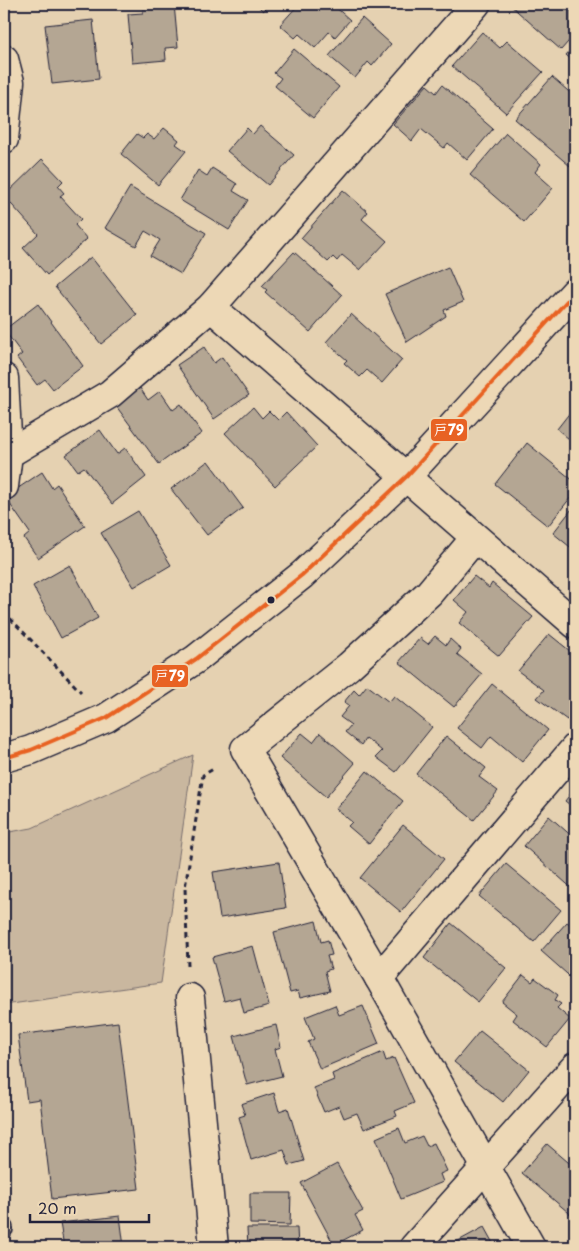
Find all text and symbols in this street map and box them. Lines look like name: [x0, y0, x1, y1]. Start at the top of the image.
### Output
line badge: 戸79: [430, 418, 468, 442]
text: 戸79: [434, 419, 464, 440]
unlabelled marker: [266, 595, 276, 605]
line badge: 戸79: [151, 664, 189, 688]
text: 戸79: [155, 665, 185, 686]
scale bar: [30, 1191, 149, 1223]
text: 20 m: [38, 1196, 77, 1219]

